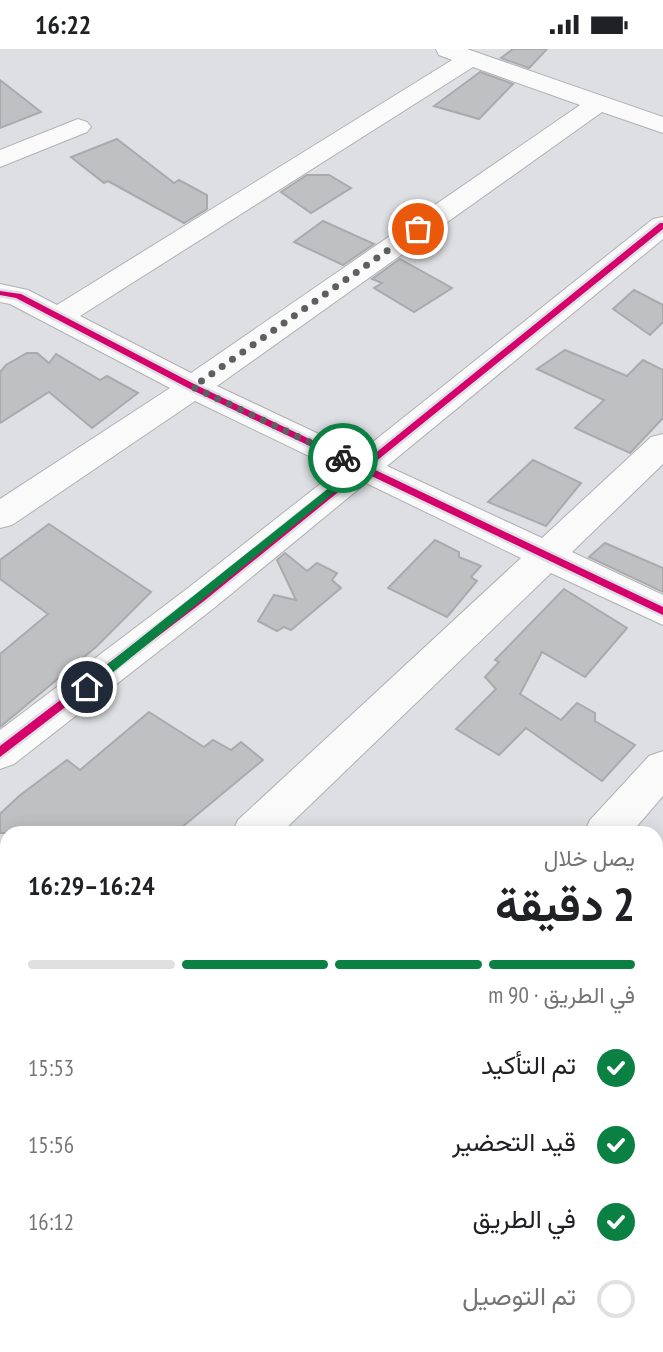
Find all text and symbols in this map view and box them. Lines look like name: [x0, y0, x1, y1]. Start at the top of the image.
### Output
text: 16:22: [35, 8, 91, 41]
pin: [388, 199, 448, 259]
icon: bag: [399, 210, 437, 248]
courier: [308, 423, 378, 493]
icon: bike: [324, 439, 362, 477]
pin: [57, 657, 117, 717]
icon: home: [68, 668, 106, 706]
text: يصل خلال: [544, 843, 635, 872]
text: 16:24–16:29: [28, 869, 155, 902]
text: 2 دقيقة: [495, 874, 635, 934]
text: في الطريق · 90 m: [488, 980, 635, 1009]
text: تم التأكيد: [481, 1048, 576, 1081]
icon: check: [597, 1049, 635, 1087]
text: 15:53: [28, 1053, 74, 1082]
text: قيد التحضير: [452, 1125, 576, 1158]
icon: check: [597, 1126, 635, 1164]
text: 15:56: [28, 1130, 74, 1159]
text: في الطريق: [472, 1202, 576, 1235]
icon: check: [597, 1203, 635, 1241]
text: 16:12: [28, 1207, 74, 1236]
text: تم التوصيل: [462, 1279, 576, 1312]

